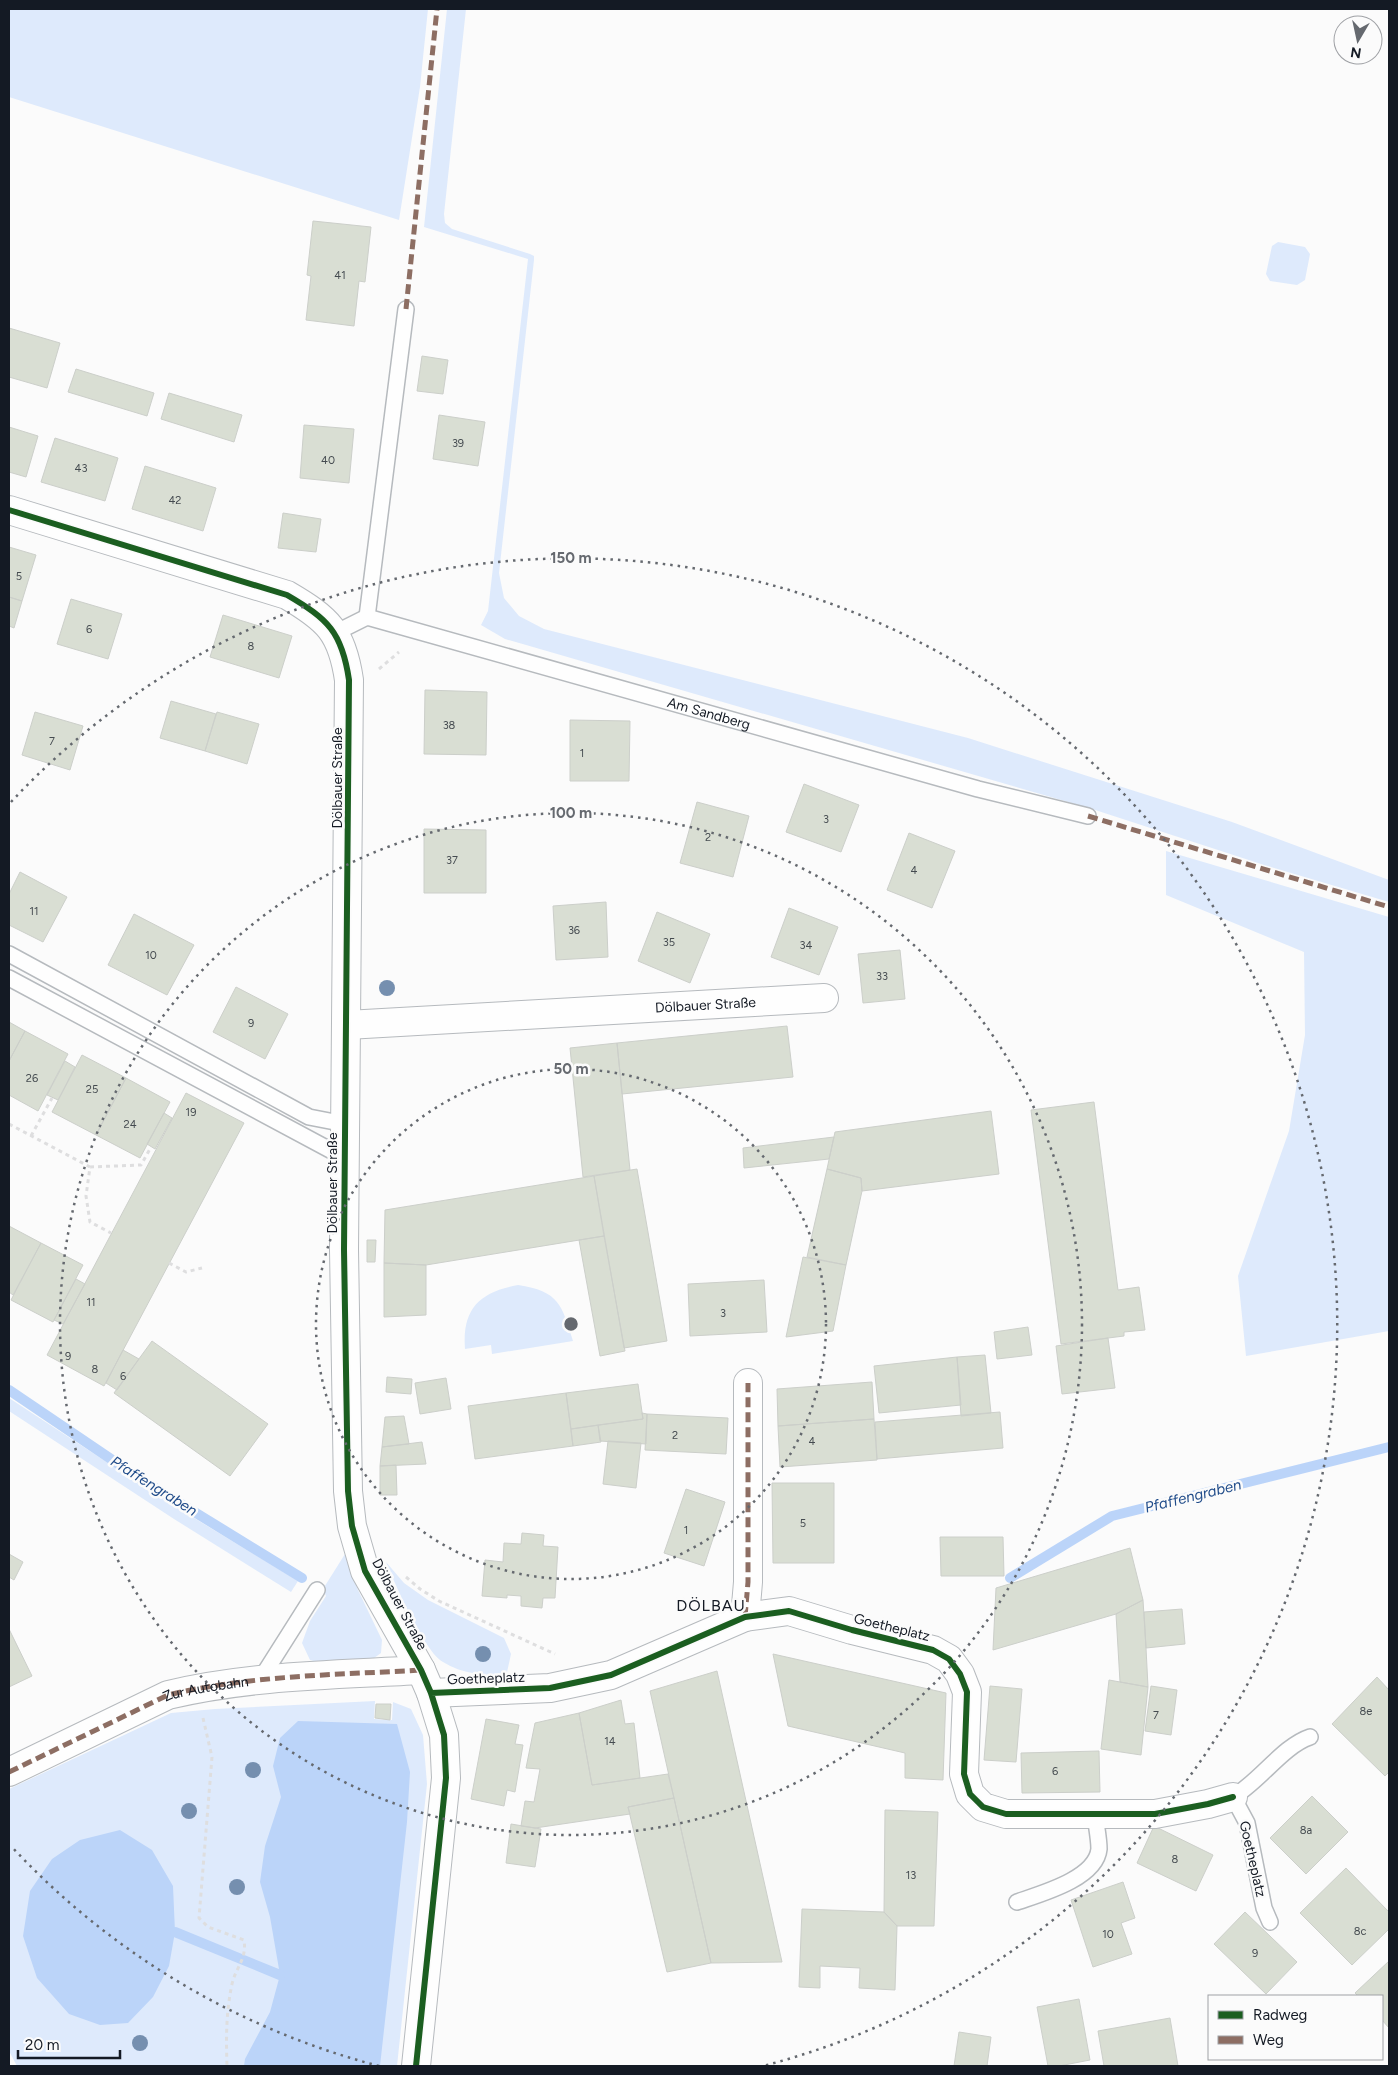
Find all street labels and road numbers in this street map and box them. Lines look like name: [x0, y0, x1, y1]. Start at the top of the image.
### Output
street label: Am Sandberg: [665, 694, 752, 734]
street label: Dölbauer Straße: [329, 727, 346, 829]
street label: Dölbauer Straße: [654, 994, 757, 1017]
street label: Dölbauer Straße: [324, 1132, 341, 1234]
street label: Dölbauer Straße: [368, 1556, 431, 1653]
street label: Goetheplatz: [852, 1610, 932, 1645]
street label: Goetheplatz: [447, 1669, 525, 1688]
street label: Zur Autobahn: [160, 1673, 250, 1705]
street label: Goetheplatz: [1235, 1819, 1270, 1899]

